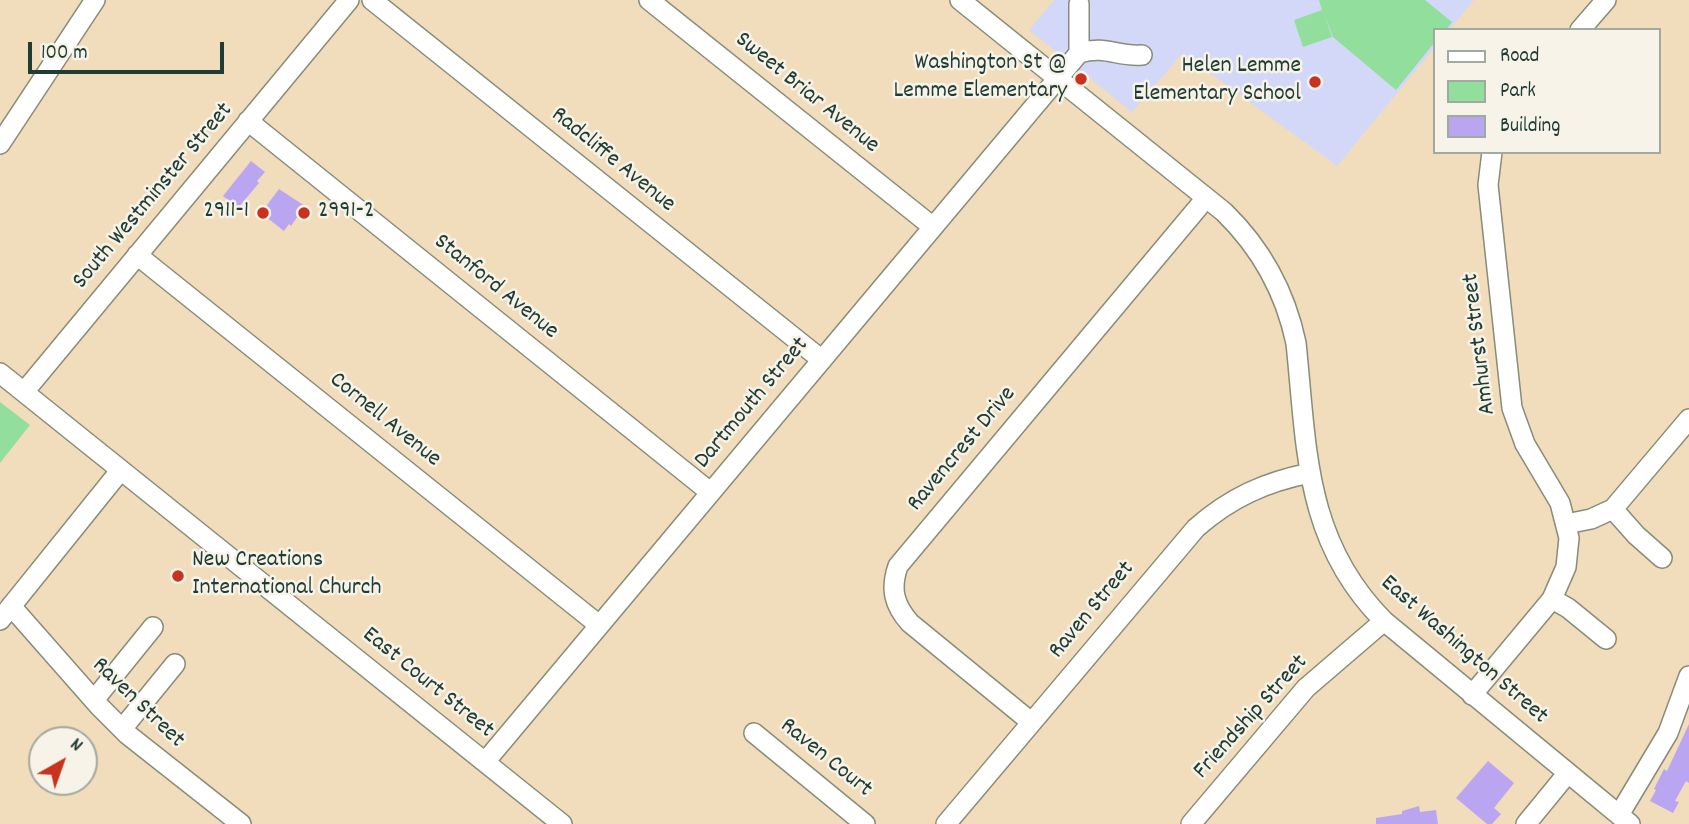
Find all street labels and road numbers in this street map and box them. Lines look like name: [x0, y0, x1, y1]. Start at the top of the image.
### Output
street label: Sweet Briar Avenue: [728, 27, 884, 161]
street label: South Westminster Street: [68, 98, 240, 296]
street label: Radcliffe Avenue: [544, 102, 680, 220]
street label: Stanford Avenue: [427, 229, 563, 347]
street label: Amhurst Street: [1458, 271, 1504, 417]
street label: Dartmouth Street: [690, 332, 816, 476]
street label: Cornell Avenue: [322, 367, 446, 475]
street label: Ravencrest Drive: [902, 382, 1024, 518]
street label: Raven Street: [1044, 556, 1142, 666]
street label: East Washington Street: [1373, 570, 1553, 732]
street label: East Court Street: [355, 622, 499, 746]
street label: Friendship Street: [1189, 650, 1315, 786]
street label: Raven Street: [84, 653, 190, 755]
street label: Raven Court: [773, 713, 877, 805]

